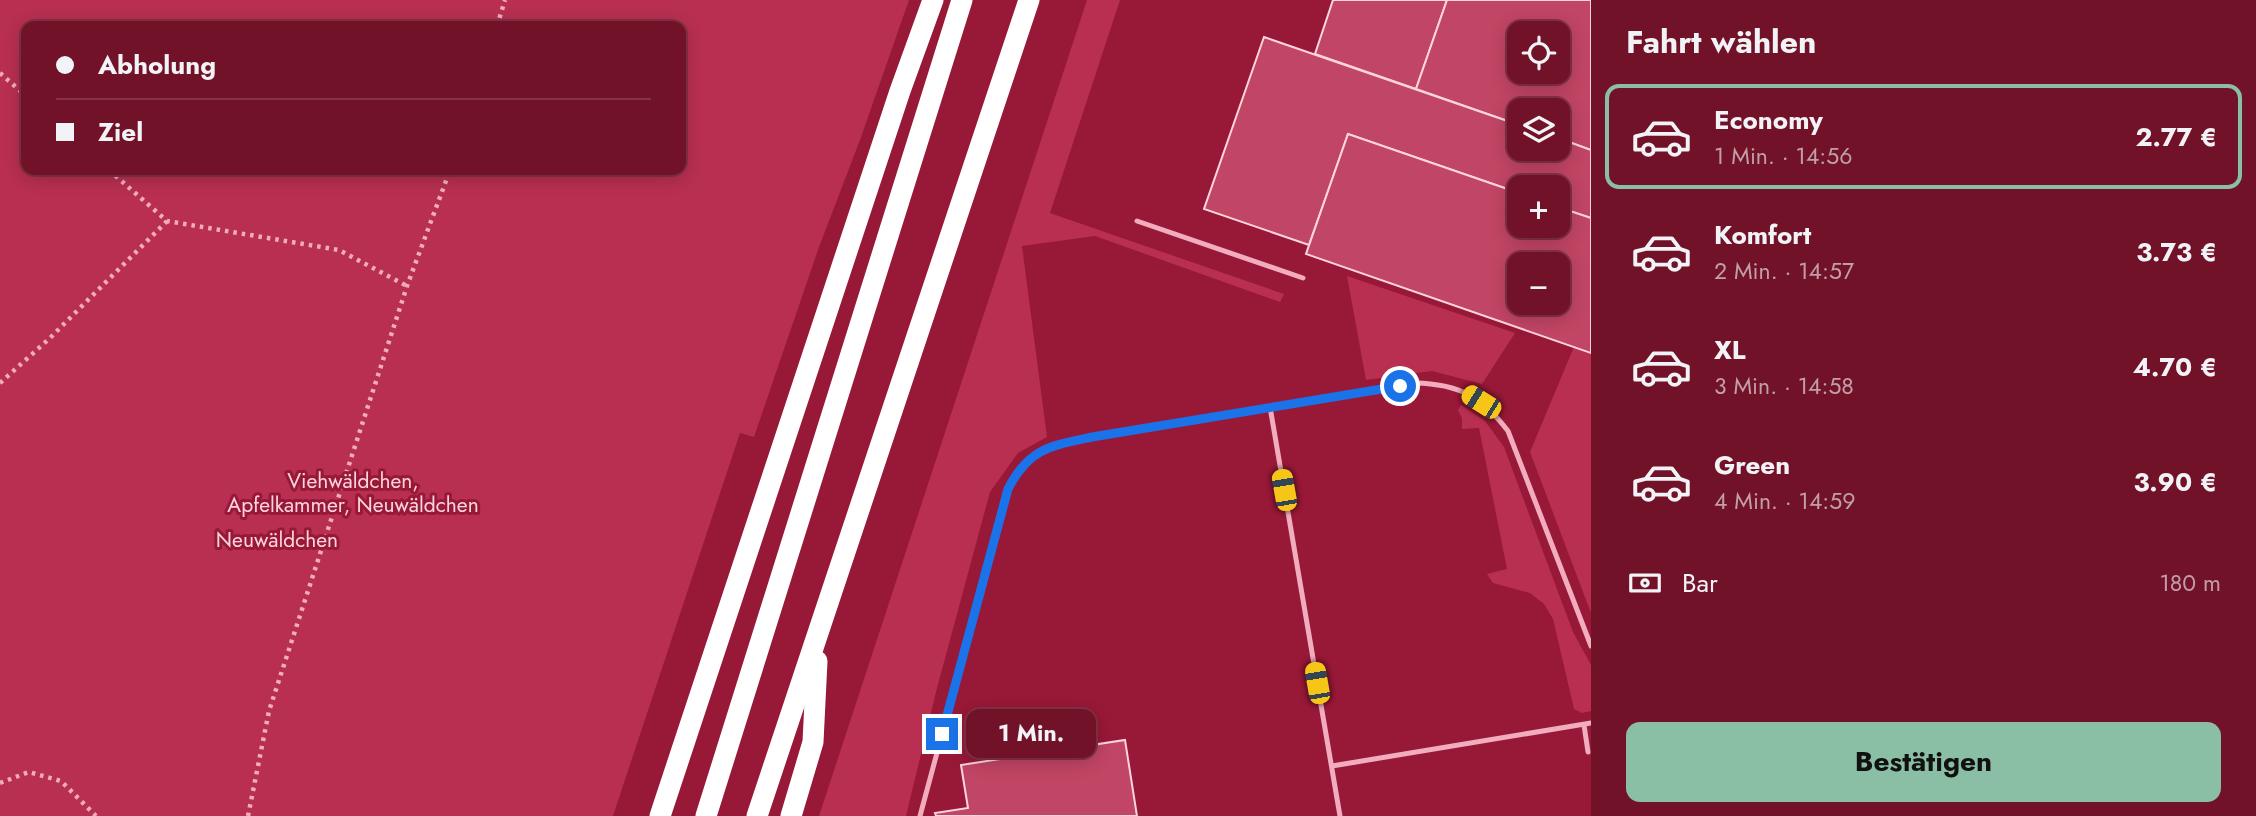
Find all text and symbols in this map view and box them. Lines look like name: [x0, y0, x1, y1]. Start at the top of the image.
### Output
text: Fahrt wählen: [1626, 19, 1816, 65]
map controls: [1507, 21, 1570, 315]
button: locate: [1507, 21, 1570, 84]
text: Abholung: [98, 46, 216, 84]
button: layers: [1507, 98, 1570, 161]
text: Economy: [1714, 101, 1823, 139]
icon: car: [1630, 105, 1693, 168]
text: Ziel: [98, 113, 143, 151]
text: 2.77 €: [2135, 118, 2217, 156]
text: 1 Min. · 14:56: [1714, 139, 1852, 173]
button: +: [1507, 175, 1570, 238]
text: Komfort: [1714, 216, 1811, 254]
icon: car: [1630, 220, 1693, 283]
text: 3.73 €: [2136, 233, 2217, 271]
button: −: [1507, 252, 1570, 315]
text: 2 Min. · 14:57: [1714, 254, 1854, 288]
text: XL: [1714, 331, 1746, 369]
icon: car: [1630, 335, 1693, 398]
text: 4.70 €: [2133, 348, 2217, 386]
text: 3 Min. · 14:58: [1714, 369, 1854, 403]
route start: [1384, 370, 1416, 402]
car: [1458, 382, 1505, 422]
text: Green: [1714, 446, 1790, 484]
icon: car: [1630, 450, 1693, 513]
text: 3.90 €: [2133, 463, 2217, 501]
park label: Viehwäldchen, Apfelkammer, Neuwäldchen: [227, 466, 479, 520]
car: [1271, 467, 1298, 513]
text: 4 Min. · 14:59: [1714, 484, 1855, 518]
park label: Neuwäldchen: [216, 525, 338, 555]
icon: cash: [1626, 564, 1664, 602]
text: Bar: [1682, 564, 1718, 602]
text: 180 m: [2159, 566, 2221, 600]
car: [1304, 660, 1331, 706]
callout: 1 Min.: [967, 710, 1096, 758]
text: 1 Min.: [998, 716, 1064, 750]
route end: [926, 718, 958, 750]
button: Bestätigen: [1626, 722, 2221, 802]

